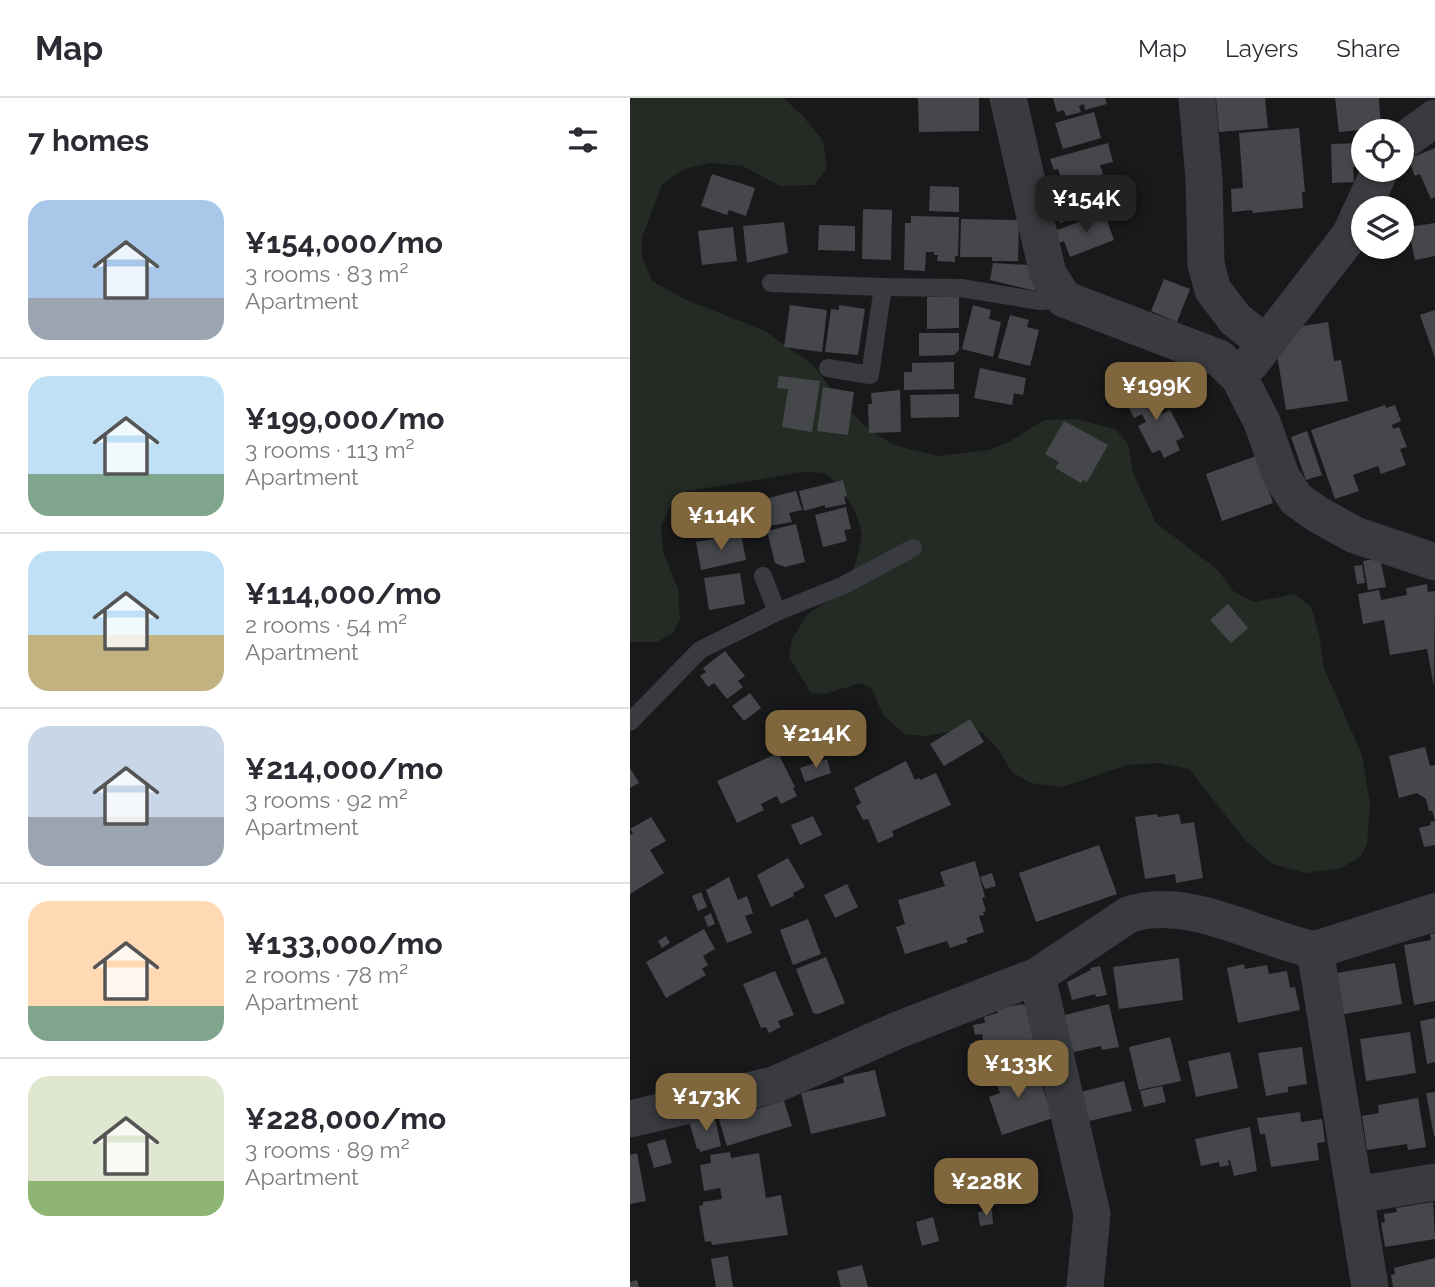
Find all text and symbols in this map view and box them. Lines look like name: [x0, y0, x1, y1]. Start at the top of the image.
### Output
text: Map: [35, 29, 103, 68]
text: Map: [1138, 34, 1187, 63]
text: Layers: [1225, 34, 1298, 63]
text: Share: [1336, 34, 1400, 63]
map controls: [1351, 119, 1414, 259]
button: locate: [1351, 119, 1414, 182]
icon: filters: [564, 121, 602, 159]
text: 7 homes: [28, 123, 149, 158]
pin: ¥154K: [1037, 176, 1135, 235]
text: ¥154K: [1051, 184, 1121, 211]
button: layers: [1351, 196, 1414, 259]
text: ¥154,000/mo: [245, 225, 443, 260]
icon: home: [84, 228, 168, 312]
text: 3 rooms · 83 m²: [245, 260, 408, 287]
text: Apartment: [245, 287, 359, 314]
pin: ¥199K: [1107, 362, 1205, 422]
text: ¥199K: [1121, 371, 1191, 398]
text: ¥199,000/mo: [245, 401, 445, 436]
icon: home: [84, 404, 168, 488]
text: 3 rooms · 113 m²: [245, 436, 414, 463]
text: Apartment: [245, 463, 359, 490]
pin: ¥114K: [672, 492, 770, 552]
text: ¥114K: [687, 501, 755, 528]
text: ¥114,000/mo: [245, 576, 441, 611]
icon: home: [84, 579, 168, 663]
text: 2 rooms · 54 m²: [245, 611, 407, 638]
text: Apartment: [245, 638, 359, 665]
pin: ¥214K: [767, 710, 865, 770]
text: ¥214K: [781, 719, 851, 746]
text: ¥214,000/mo: [245, 751, 443, 786]
icon: home: [84, 754, 168, 838]
text: 3 rooms · 92 m²: [245, 786, 408, 813]
text: Apartment: [245, 813, 359, 840]
text: ¥133,000/mo: [245, 926, 443, 961]
icon: home: [84, 929, 168, 1013]
text: 2 rooms · 78 m²: [245, 961, 408, 988]
text: Apartment: [245, 988, 359, 1015]
pin: ¥133K: [969, 1040, 1067, 1100]
text: ¥133K: [984, 1049, 1052, 1076]
pin: ¥173K: [657, 1074, 755, 1133]
text: ¥173K: [672, 1082, 740, 1109]
text: ¥228,000/mo: [245, 1101, 446, 1136]
icon: home: [84, 1104, 168, 1188]
text: 3 rooms · 89 m²: [245, 1136, 410, 1163]
pin: ¥228K: [937, 1158, 1035, 1218]
text: Apartment: [245, 1163, 359, 1190]
text: ¥228K: [950, 1167, 1022, 1194]

